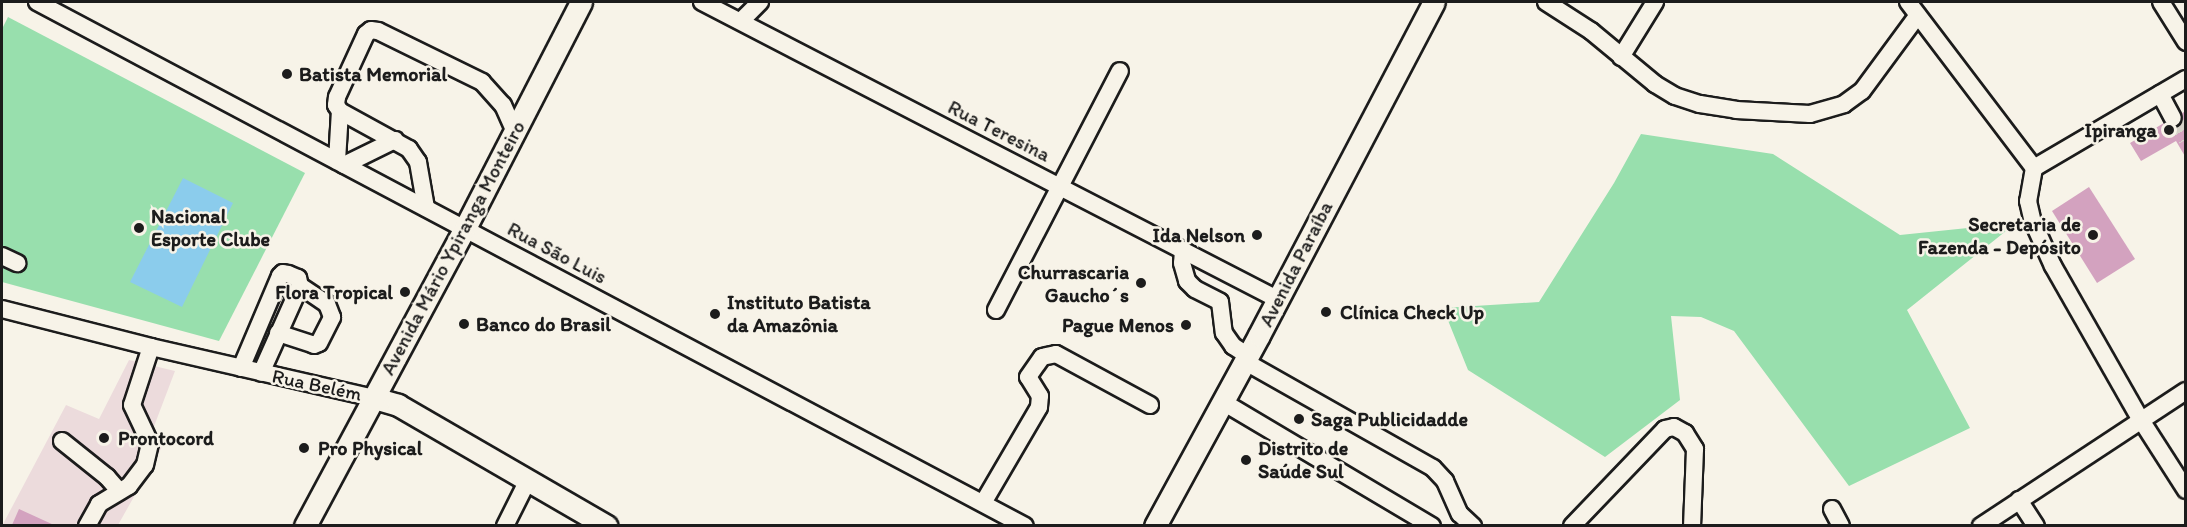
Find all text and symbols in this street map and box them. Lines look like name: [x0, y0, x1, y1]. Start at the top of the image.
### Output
place label: Batista Memorial: [299, 62, 447, 86]
marker: Batista Memorial: [280, 67, 294, 81]
street label: Rua Teresina: [945, 95, 1053, 167]
street label: Avenida Mário Ypiranga Monteiro: [376, 117, 530, 379]
place label: Ipiranga: [2084, 118, 2157, 142]
marker: Ipiranga: [2162, 123, 2176, 137]
street label: Avenida Paraíba: [1254, 197, 1338, 331]
place label: Nacional Esporte Clube: [151, 204, 270, 251]
place label: Secretaria de Fazenda - Depósito: [1918, 212, 2081, 259]
street label: Rua São Luis: [503, 217, 611, 289]
marker: Nacional Esporte Clube: [132, 221, 146, 235]
place label: Ida Nelson: [1152, 223, 1245, 247]
marker: Ida Nelson: [1250, 228, 1264, 242]
marker: Secretaria de Fazenda - Depósito: [2086, 228, 2100, 242]
place label: Churrascaria Gaucho´s: [1018, 260, 1129, 307]
marker: Churrascaria Gaucho´s: [1134, 276, 1148, 290]
place label: Flora Tropical: [277, 280, 393, 304]
marker: Flora Tropical: [398, 285, 412, 299]
place label: Instituto Batista da Amazônia: [727, 290, 871, 337]
place label: Clínica Check Up: [1340, 300, 1484, 324]
marker: Clínica Check Up: [1317, 303, 1335, 321]
marker: Instituto Batista da Amazônia: [708, 307, 722, 321]
place label: Banco do Brasil: [476, 312, 611, 336]
place label: Pague Menos: [1062, 313, 1174, 337]
marker: Banco do Brasil: [457, 317, 471, 331]
marker: Pague Menos: [1179, 318, 1193, 332]
street label: Rua Belém: [270, 364, 364, 406]
place label: Saga Publicidadde: [1311, 407, 1468, 431]
marker: Saga Publicidadde: [1292, 412, 1306, 426]
place label: Prontocord: [118, 426, 214, 450]
marker: Prontocord: [95, 429, 113, 447]
place label: Pro Physical: [318, 436, 423, 460]
place label: Distrito de Saúde Sul: [1258, 436, 1348, 483]
marker: Pro Physical: [295, 439, 313, 457]
marker: Distrito de Saúde Sul: [1239, 453, 1253, 467]

